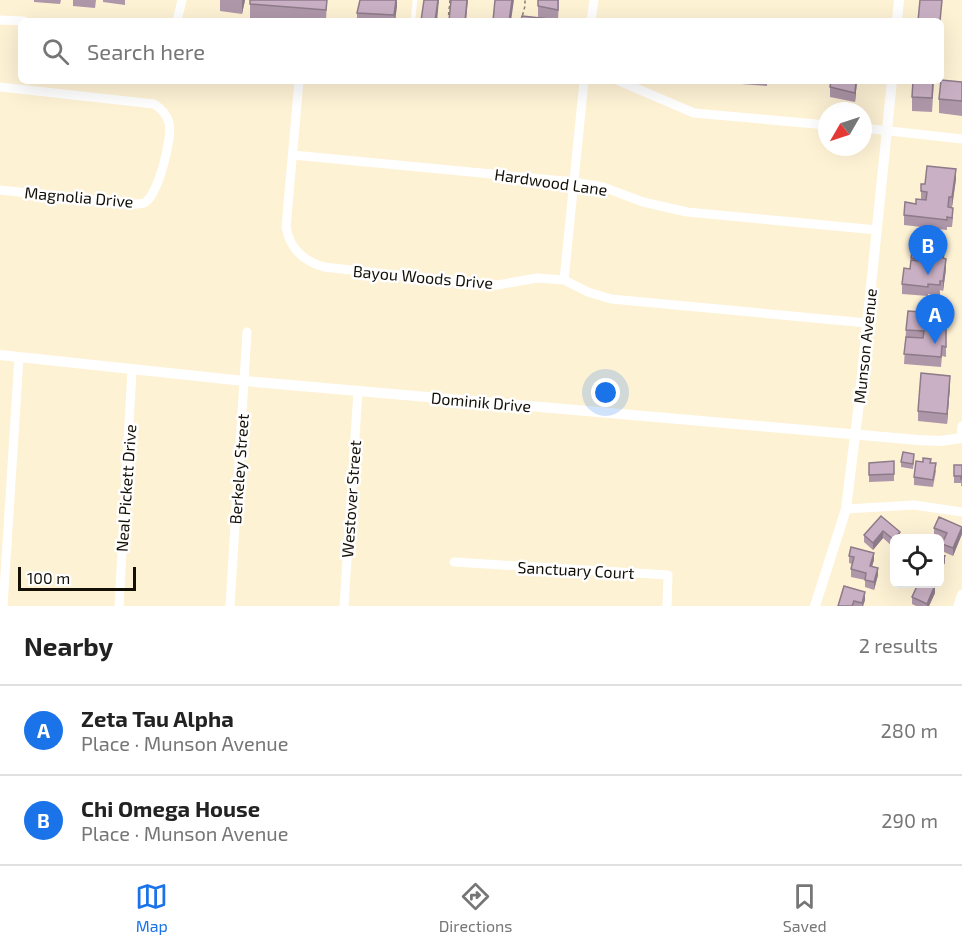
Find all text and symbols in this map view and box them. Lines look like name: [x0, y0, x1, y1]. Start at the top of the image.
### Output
search box: [18, 18, 944, 84]
icon: search: [39, 35, 72, 68]
text: Search here: [87, 38, 205, 64]
north arrow: [818, 102, 872, 156]
street label: Hardwood Lane: [493, 164, 609, 199]
street label: Magnolia Drive: [24, 182, 134, 211]
pin: B: [908, 226, 948, 275]
street label: Bayou Woods Drive: [352, 261, 494, 292]
street label: Munson Avenue: [849, 287, 880, 405]
pin: A: [916, 294, 954, 344]
your location: [591, 378, 620, 407]
street label: Dominik Drive: [430, 388, 532, 415]
street label: Berkeley Street: [225, 413, 252, 525]
street label: Neal Pickett Drive: [112, 423, 139, 553]
street label: Westover Street: [337, 440, 364, 558]
map controls: [890, 534, 944, 588]
button: locate: [890, 534, 944, 588]
street label: Sanctuary Court: [517, 557, 635, 582]
scale bar: [18, 564, 136, 592]
text: 100 m: [27, 568, 70, 587]
text: Nearby: [24, 630, 113, 661]
text: 2 results: [859, 633, 938, 657]
text: Zeta Tau Alpha: [81, 705, 234, 731]
text: A: [37, 718, 50, 742]
text: 280 m: [881, 718, 938, 742]
text: Place · Munson Avenue: [81, 731, 288, 755]
text: Chi Omega House: [81, 795, 260, 821]
text: B: [37, 808, 50, 832]
text: 290 m: [881, 808, 938, 832]
text: Place · Munson Avenue: [81, 821, 288, 845]
tab: Map: [135, 880, 168, 935]
tab: Directions: [439, 880, 512, 935]
tab: Saved: [783, 880, 827, 935]

